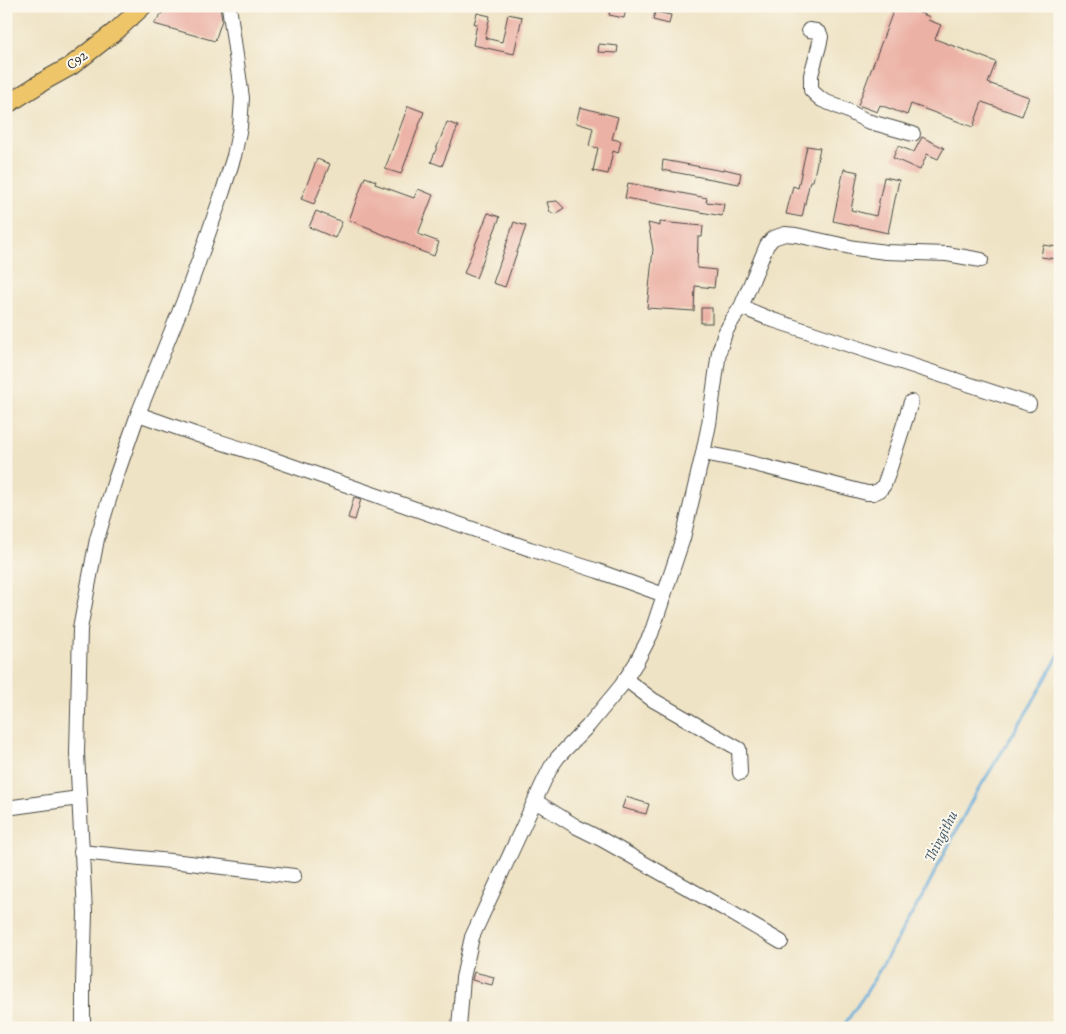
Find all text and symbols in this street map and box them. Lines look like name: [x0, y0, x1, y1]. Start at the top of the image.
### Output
street label: C92: [63, 46, 92, 74]
water label: Thingithu: [920, 807, 962, 865]

